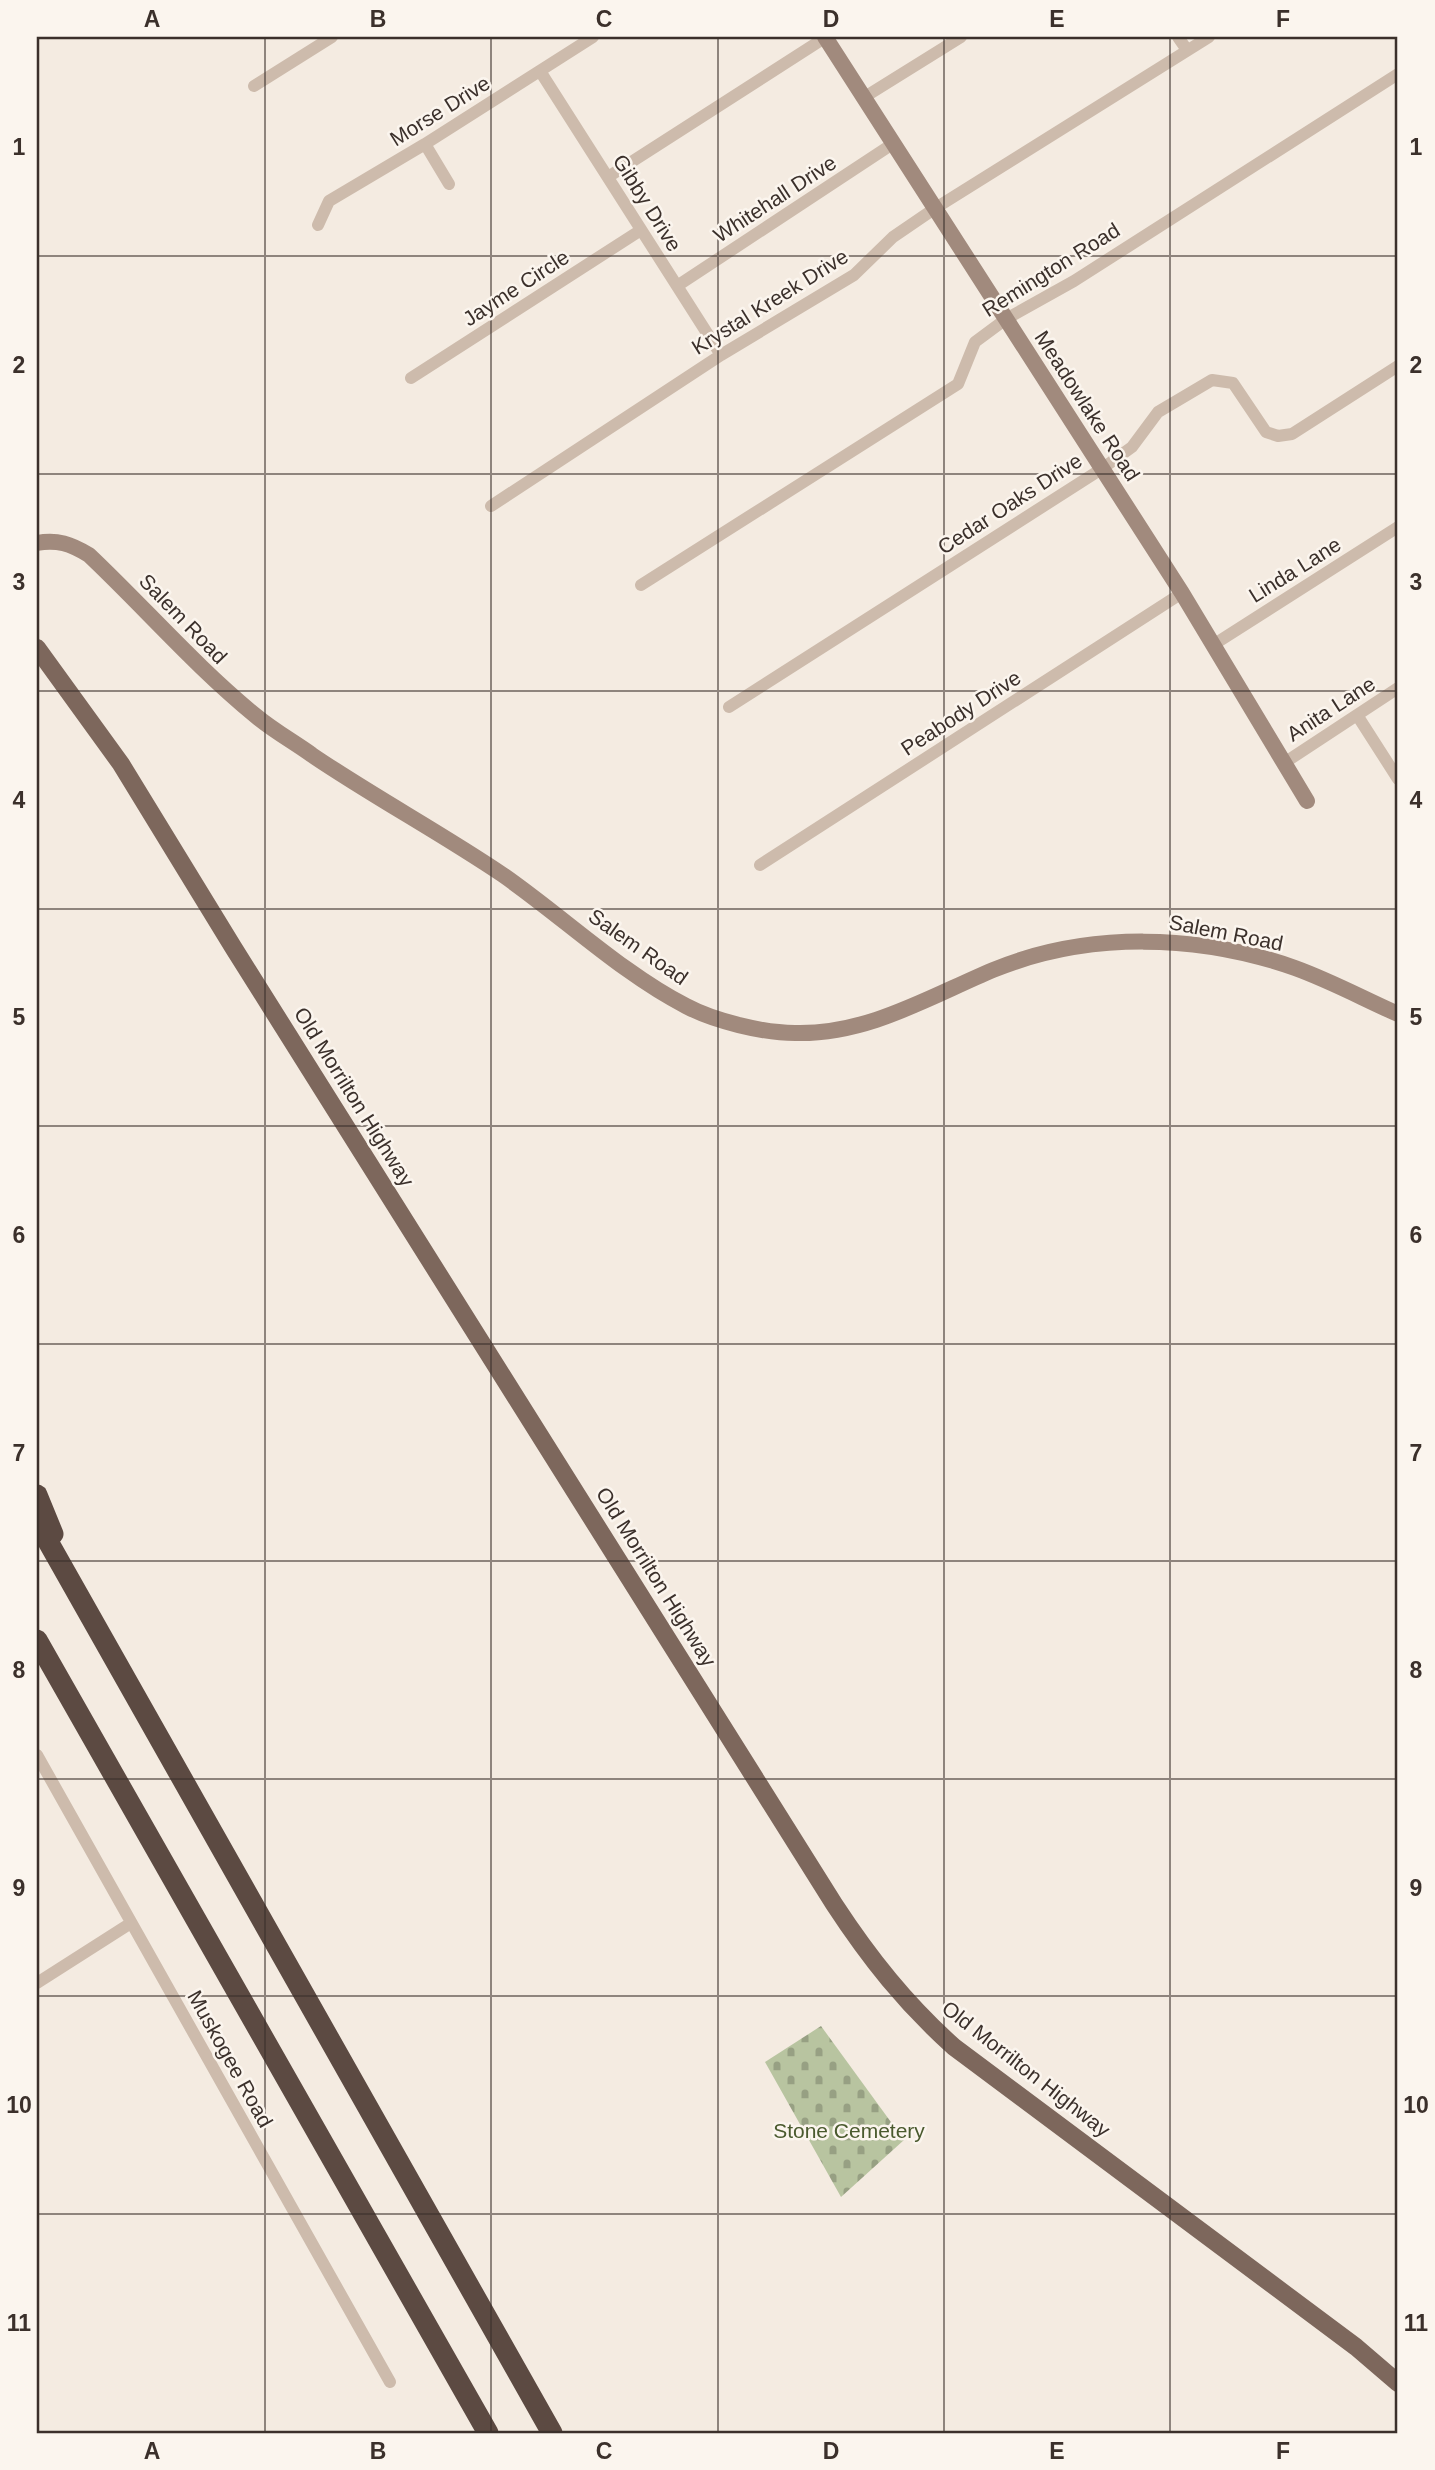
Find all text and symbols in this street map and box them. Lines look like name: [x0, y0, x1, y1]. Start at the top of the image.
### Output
text: A: [144, 6, 160, 32]
text: B: [370, 6, 386, 32]
text: C: [596, 6, 612, 32]
text: D: [823, 6, 839, 32]
text: E: [1049, 6, 1065, 32]
text: F: [1276, 6, 1290, 32]
street label: Morse Drive: [386, 71, 494, 150]
text: 1: [13, 134, 26, 160]
text: 1: [1410, 134, 1423, 160]
street label: Gibby Drive: [609, 150, 686, 255]
street label: Whitehall Drive: [709, 150, 840, 247]
street label: Remington Road: [978, 218, 1124, 321]
street label: Krystal Kreek Drive: [687, 244, 852, 359]
street label: Jayme Circle: [459, 245, 573, 330]
street label: Meadowlake Road: [1030, 327, 1144, 485]
text: 2: [13, 352, 25, 378]
text: 2: [1410, 352, 1422, 378]
street label: Cedar Oaks Drive: [933, 448, 1086, 559]
street label: Linda Lane: [1245, 532, 1345, 607]
text: 3: [13, 569, 25, 595]
street label: Salem Road: [135, 569, 232, 668]
text: 3: [1410, 569, 1422, 595]
street label: Peabody Drive: [897, 665, 1025, 760]
street label: Anita Lane: [1282, 672, 1379, 746]
text: 4: [13, 787, 26, 813]
text: 4: [1410, 787, 1423, 813]
street label: Salem Road: [584, 904, 692, 989]
street label: Salem Road: [1167, 910, 1285, 955]
street label: Old Morrilton Highway: [290, 1003, 419, 1191]
text: 5: [13, 1004, 26, 1030]
text: 5: [1410, 1004, 1423, 1030]
text: 6: [13, 1222, 25, 1248]
text: 6: [1410, 1222, 1422, 1248]
text: 7: [13, 1440, 25, 1466]
text: 7: [1410, 1440, 1422, 1466]
street label: Old Morrilton Highway: [592, 1483, 721, 1671]
text: 8: [13, 1657, 26, 1683]
text: 8: [1410, 1657, 1423, 1683]
text: 9: [13, 1875, 25, 1901]
text: 9: [1410, 1875, 1422, 1901]
street label: Muskogee Road: [183, 1986, 278, 2131]
street label: Old Morrilton Highway: [938, 1996, 1115, 2142]
text: 10: [6, 2092, 32, 2118]
text: 10: [1403, 2092, 1429, 2118]
park label: Stone Cemetery: [773, 2119, 925, 2142]
text: 11: [7, 2310, 31, 2336]
text: 11: [1404, 2310, 1428, 2336]
text: A: [144, 2438, 160, 2464]
text: B: [370, 2438, 386, 2464]
text: C: [596, 2438, 612, 2464]
text: D: [823, 2438, 839, 2464]
text: E: [1049, 2438, 1065, 2464]
text: F: [1276, 2438, 1290, 2464]

